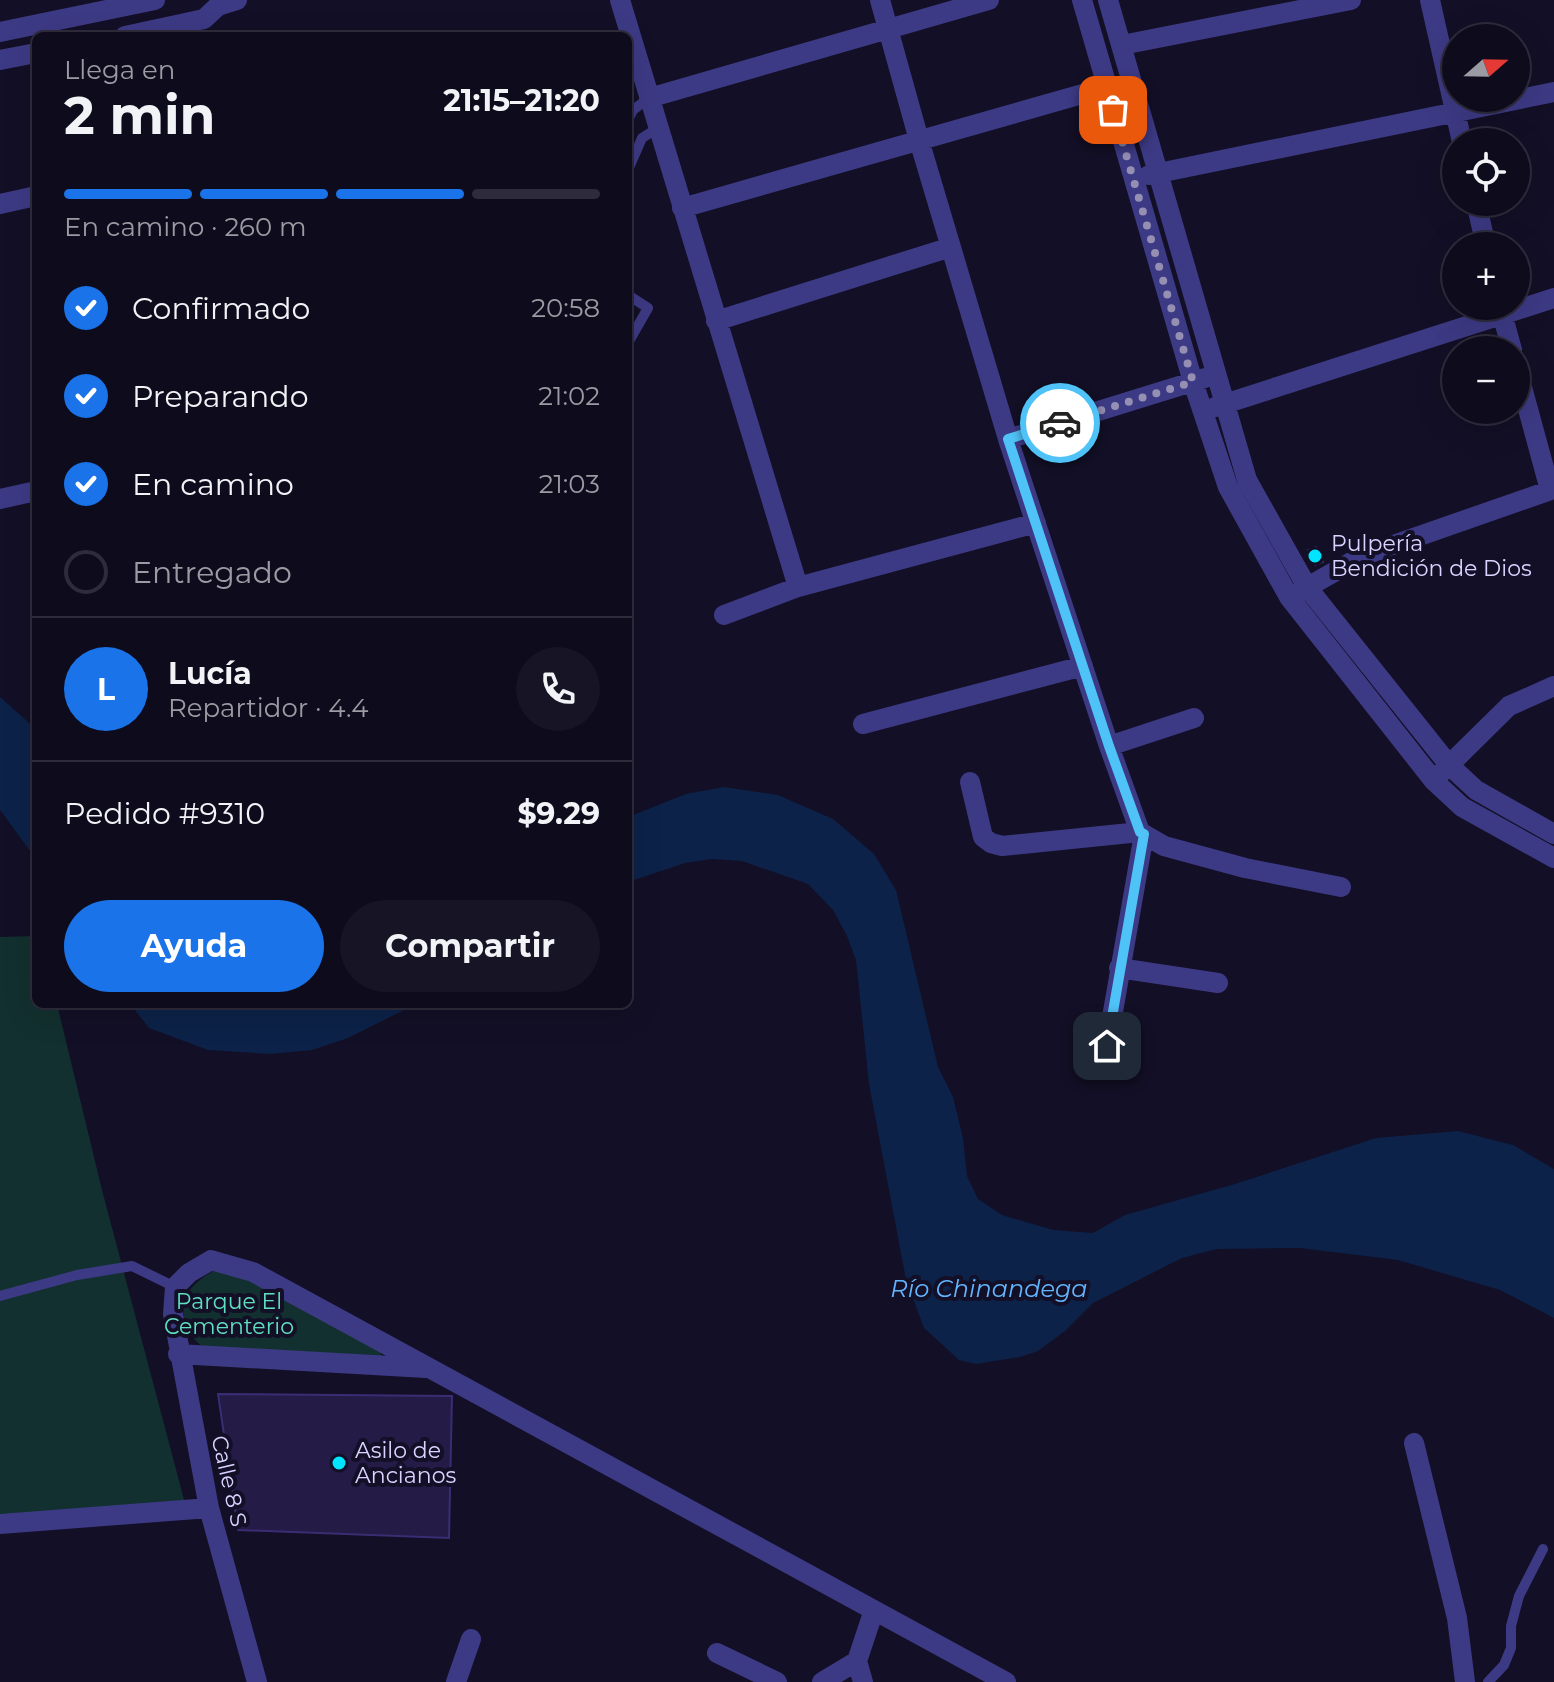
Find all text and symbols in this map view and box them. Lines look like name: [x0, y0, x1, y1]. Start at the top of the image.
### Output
north arrow: [1442, 24, 1530, 112]
map controls: [1442, 24, 1530, 424]
text: Llega en: [64, 54, 175, 86]
pin: [1079, 76, 1147, 144]
text: 21:15–21:20: [443, 82, 600, 119]
text: 2 min: [64, 84, 216, 147]
icon: bag: [1091, 88, 1135, 132]
button: locate: [1442, 128, 1530, 216]
text: En camino · 260 m: [64, 211, 307, 243]
button: +: [1442, 232, 1530, 320]
icon: check: [64, 286, 108, 330]
text: Confirmado: [132, 290, 310, 327]
text: 20:58: [531, 292, 600, 324]
button: −: [1442, 336, 1530, 424]
icon: check: [64, 374, 108, 418]
text: Preparando: [132, 378, 309, 415]
text: 21:02: [538, 380, 600, 412]
courier: [1020, 383, 1100, 463]
icon: car: [1038, 401, 1082, 445]
icon: check: [64, 462, 108, 506]
text: En camino: [132, 466, 294, 503]
text: 21:03: [539, 468, 600, 500]
place label: Pulpería Bendición de Dios: [1331, 530, 1532, 582]
marker: Pulpería Bendición de Dios: [1306, 547, 1324, 565]
text: Entregado: [132, 554, 292, 591]
button: phone: [516, 647, 600, 731]
text: Lucía: [168, 655, 252, 692]
text: L: [97, 671, 115, 708]
text: Repartidor · 4.4: [168, 692, 368, 724]
text: Pedido #9310: [64, 795, 265, 832]
text: $9.29: [517, 795, 600, 832]
button: Ayuda: [64, 900, 324, 992]
button: Compartir: [340, 900, 600, 992]
pin: [1073, 1012, 1141, 1080]
icon: home: [1085, 1024, 1129, 1068]
water label: Río Chinandega: [890, 1274, 1088, 1303]
park label: Parque El Cementerio: [164, 1288, 294, 1340]
street label: Calle 8 S: [205, 1433, 253, 1529]
place label: Asilo de Ancianos: [355, 1437, 456, 1489]
marker: Asilo de Ancianos: [330, 1454, 348, 1472]

